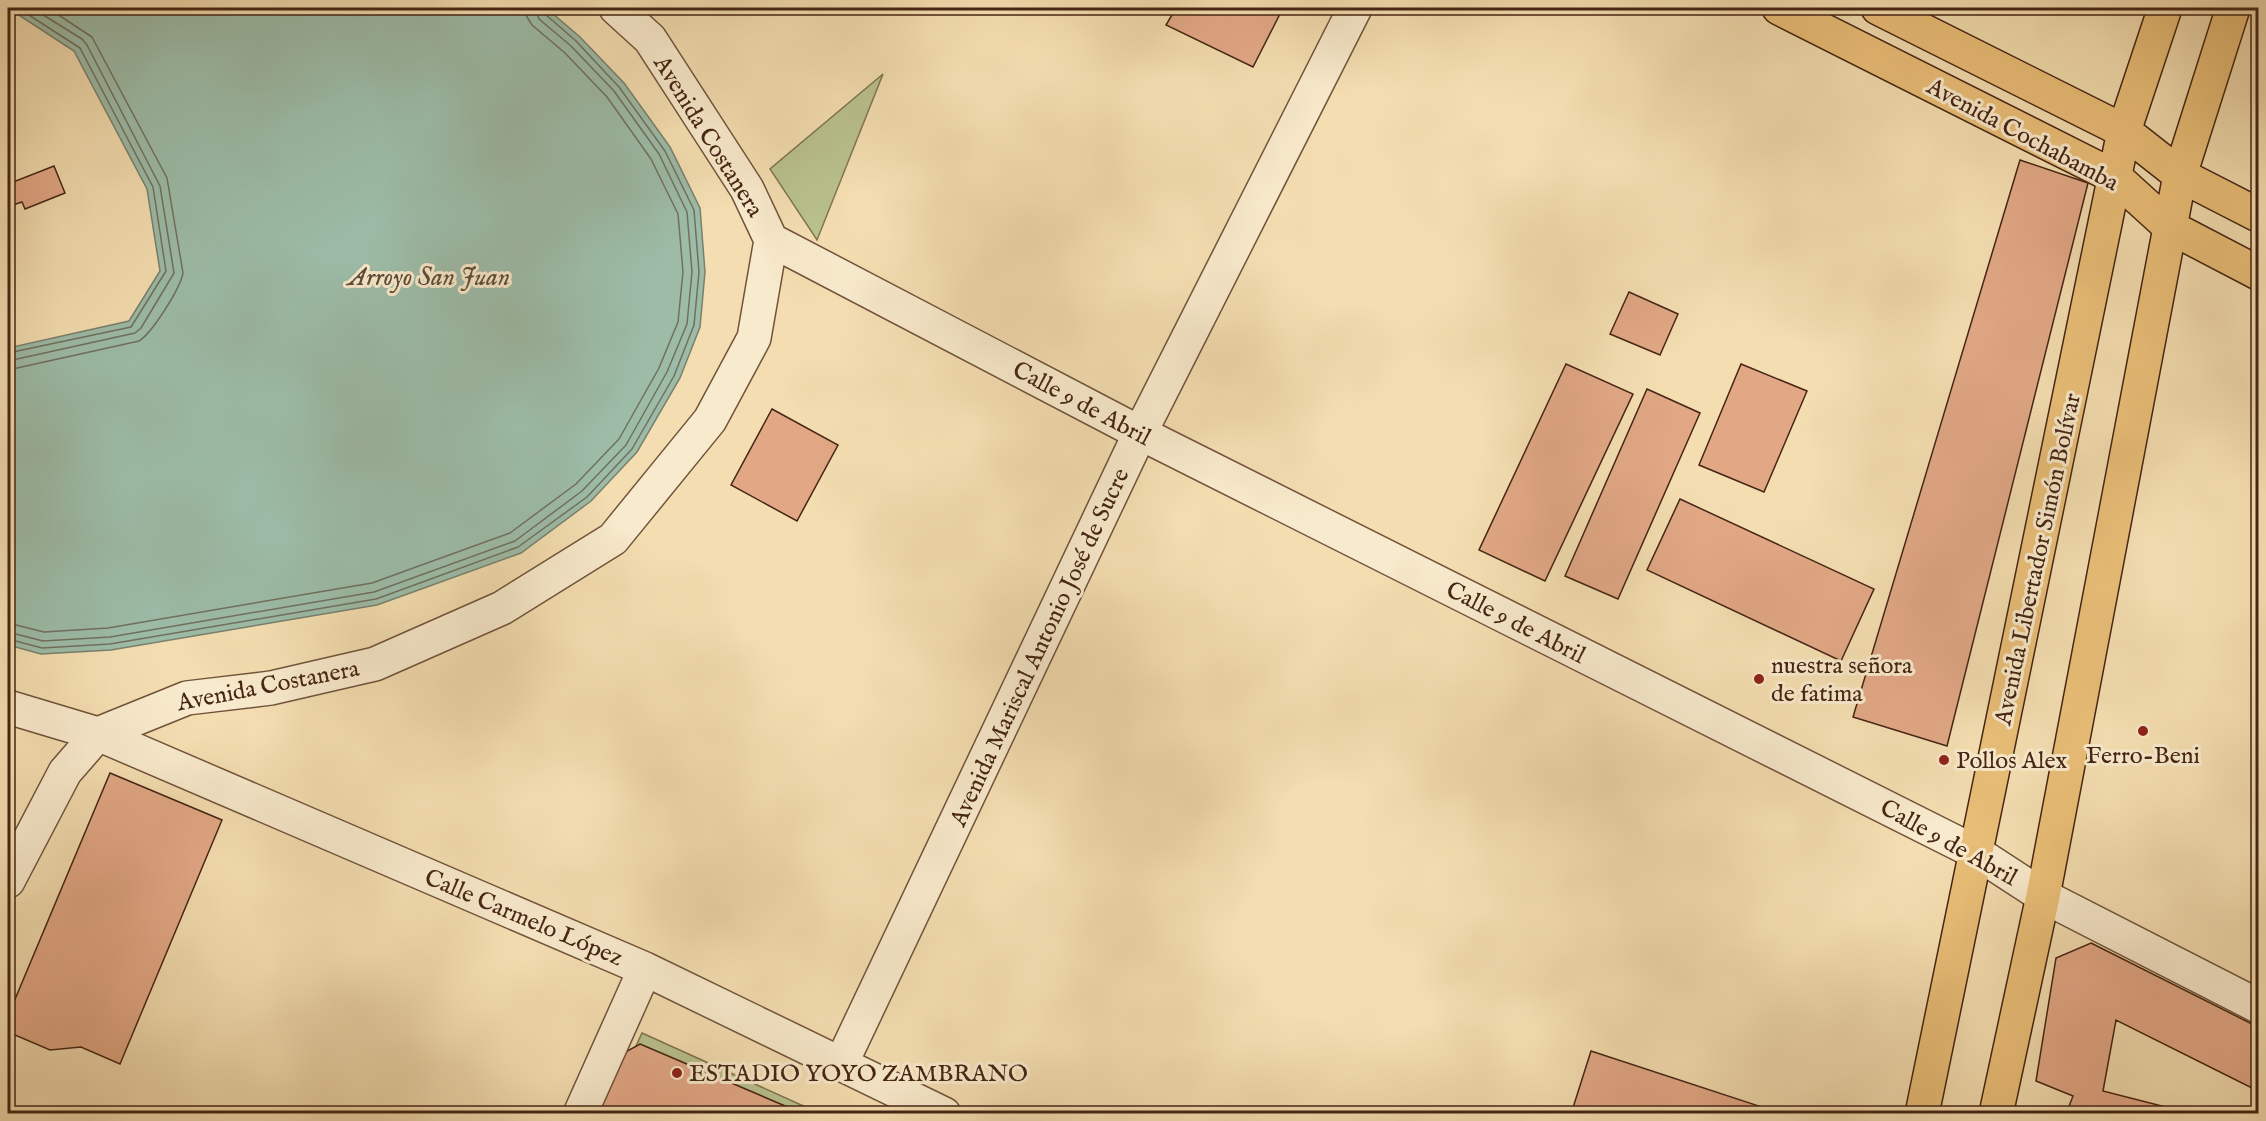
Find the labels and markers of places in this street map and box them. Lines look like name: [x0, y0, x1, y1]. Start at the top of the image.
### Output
place label: nuestra señora de fatima: [1771, 651, 1913, 710]
marker: nuestra señora de fatima: [1752, 672, 1766, 686]
marker: Ferro-Beni: [2136, 724, 2150, 738]
place label: Ferro-Beni: [2086, 741, 2200, 772]
place label: Pollos Alex: [1956, 746, 2068, 777]
marker: Pollos Alex: [1937, 753, 1951, 767]
place label: ESTADIO YOYO ZAMBRANO: [689, 1059, 1028, 1090]
marker: ESTADIO YOYO ZAMBRANO: [670, 1066, 684, 1080]

